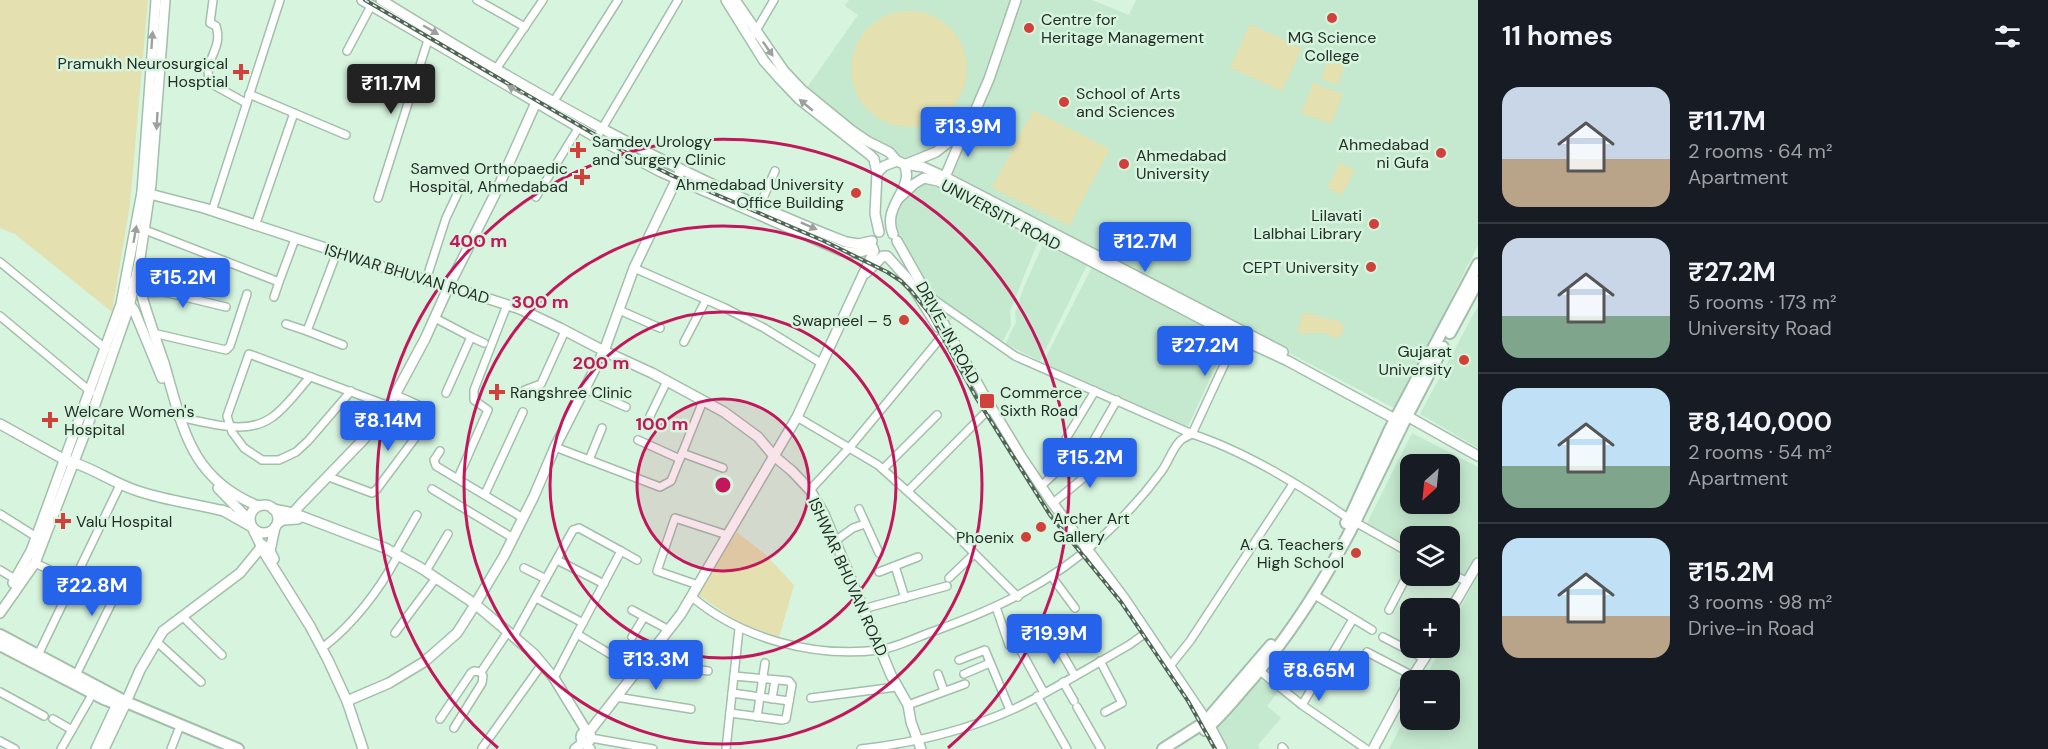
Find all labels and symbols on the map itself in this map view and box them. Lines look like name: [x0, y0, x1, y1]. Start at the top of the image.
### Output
place label: Centre for Heritage Management: [1041, 9, 1204, 48]
marker: MG Science College: [1325, 11, 1339, 25]
marker: Centre for Heritage Management: [1022, 21, 1036, 35]
one-way arrow: [423, 25, 440, 35]
place label: MG Science College: [1288, 27, 1376, 66]
one-way arrow: [148, 31, 157, 50]
one-way arrow: [762, 40, 774, 56]
place label: Pramukh Neurosurgical Hosptial: [58, 53, 228, 92]
marker: Pramukh Neurosurgical Hosptial: [232, 63, 250, 81]
pin: ₹11.7M: [342, 64, 440, 115]
place label: School of Arts and Sciences: [1076, 83, 1180, 122]
one-way arrow: [506, 85, 523, 95]
marker: School of Arts and Sciences: [1057, 95, 1071, 109]
one-way arrow: [799, 99, 814, 112]
pin: ₹13.9M: [919, 107, 1017, 158]
one-way arrow: [152, 112, 161, 131]
place label: Samdev Urology and Surgery Clinic: [592, 131, 726, 170]
place label: Ahmedabad ni Gufa: [1338, 134, 1429, 173]
marker: Samdev Urology and Surgery Clinic: [569, 141, 587, 159]
place label: Ahmedabad University: [1136, 145, 1227, 184]
marker: Ahmedabad ni Gufa: [1434, 146, 1448, 160]
marker: Ahmedabad University: [1117, 157, 1131, 171]
place label: Samved Orthopaedic Hospital, Ahmedabad: [409, 158, 568, 197]
marker: Samved Orthopaedic Hospital, Ahmedabad: [573, 168, 591, 186]
place label: Ahmedabad University Office Building: [676, 174, 844, 213]
street label: UNIVERSITY ROAD: [937, 175, 1065, 255]
marker: Ahmedabad University Office Building: [849, 186, 863, 200]
place label: Lilavati Lalbhai Library: [1254, 205, 1362, 244]
marker: Lilavati Lalbhai Library: [1367, 217, 1381, 231]
one-way arrow: [800, 222, 817, 231]
pin: ₹12.7M: [1096, 222, 1194, 273]
one-way arrow: [131, 224, 140, 243]
text: 400 m: [449, 229, 507, 253]
street label: ISHWAR BHUVAN ROAD: [322, 239, 492, 309]
place label: CEPT University: [1242, 257, 1359, 278]
pin: ₹15.2M: [134, 258, 232, 309]
marker: CEPT University: [1364, 260, 1378, 274]
street label: DRIVE-IN ROAD: [911, 278, 985, 388]
text: 300 m: [511, 290, 569, 314]
place label: Swapneel – 5: [792, 310, 892, 331]
marker: Swapneel – 5: [897, 313, 911, 327]
pin: ₹27.2M: [1156, 326, 1254, 377]
place label: Gujarat University: [1378, 341, 1452, 380]
text: 200 m: [573, 351, 629, 375]
marker: Gujarat University: [1457, 353, 1471, 367]
place label: Rangshree Clinic: [510, 382, 632, 403]
place label: Commerce Sixth Road: [1000, 382, 1082, 421]
marker: Rangshree Clinic: [488, 383, 506, 401]
marker: Commerce Sixth Road: [978, 392, 996, 410]
place label: Welcare Women's Hospital: [64, 401, 195, 440]
pin: ₹8.14M: [339, 401, 437, 452]
marker: Welcare Women's Hospital: [41, 411, 59, 429]
text: 100 m: [635, 412, 689, 436]
pin: ₹15.2M: [1041, 438, 1139, 489]
north arrow: [1400, 454, 1460, 514]
centre of rings: [713, 475, 733, 495]
street label: ISHWAR BHUVAN ROAD: [804, 494, 892, 660]
place label: Archer Art Gallery: [1053, 508, 1130, 547]
place label: Valu Hospital: [76, 511, 172, 532]
marker: Valu Hospital: [54, 512, 72, 530]
marker: Archer Art Gallery: [1034, 520, 1048, 534]
place label: Phoenix: [956, 527, 1014, 548]
marker: Phoenix: [1019, 530, 1033, 544]
place label: A. G. Teachers High School: [1240, 534, 1344, 573]
marker: A. G. Teachers High School: [1349, 546, 1363, 560]
pin: ₹22.8M: [43, 566, 141, 617]
pin: ₹19.9M: [1005, 614, 1103, 665]
pin: ₹13.3M: [607, 640, 705, 691]
pin: ₹8.65M: [1270, 651, 1368, 702]

